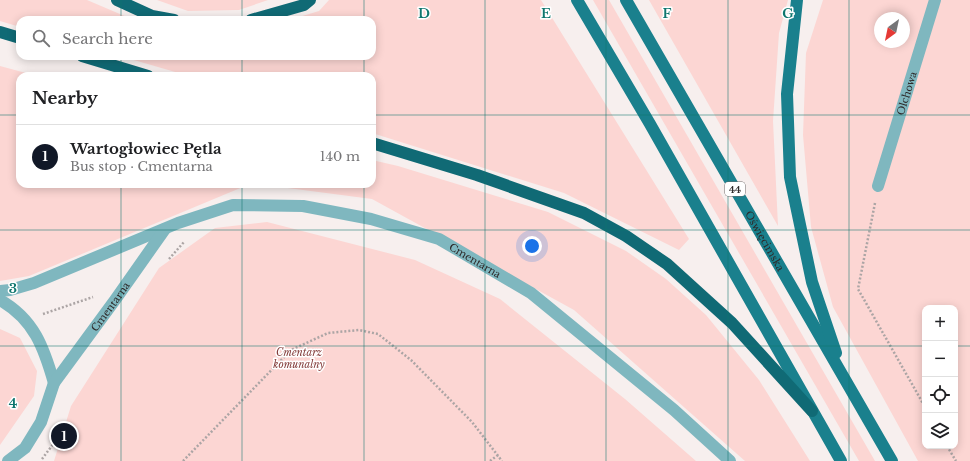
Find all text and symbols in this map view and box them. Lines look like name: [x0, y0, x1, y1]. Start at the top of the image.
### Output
text: D: [418, 5, 430, 22]
text: E: [541, 5, 551, 22]
text: F: [663, 5, 672, 22]
text: G: [782, 5, 794, 22]
north arrow: [874, 12, 910, 48]
search box: [16, 16, 376, 60]
icon: search: [30, 27, 52, 49]
text: Search here: [62, 29, 153, 48]
street label: Olchowa: [894, 69, 919, 117]
text: Nearby: [32, 88, 98, 109]
text: Wartogłowiec Pętla: [70, 139, 222, 158]
text: 1: [42, 148, 48, 165]
text: 140 m: [320, 148, 360, 165]
text: Bus stop · Cmentarna: [70, 158, 213, 175]
road number: 44: [725, 182, 745, 196]
street label: Oświęcimska: [742, 208, 788, 274]
your location: [522, 236, 542, 256]
street label: Cmentarna: [447, 240, 504, 281]
street label: Cmentarna: [88, 279, 133, 334]
text: 3: [9, 280, 17, 297]
map controls: [922, 305, 958, 449]
button: +: [922, 305, 958, 341]
button: −: [922, 341, 958, 377]
park label: Cmentarz komunalny: [272, 346, 326, 371]
button: locate: [922, 377, 958, 413]
text: 4: [9, 395, 18, 412]
button: layers: [922, 413, 958, 449]
pin: 1: [51, 421, 77, 451]

